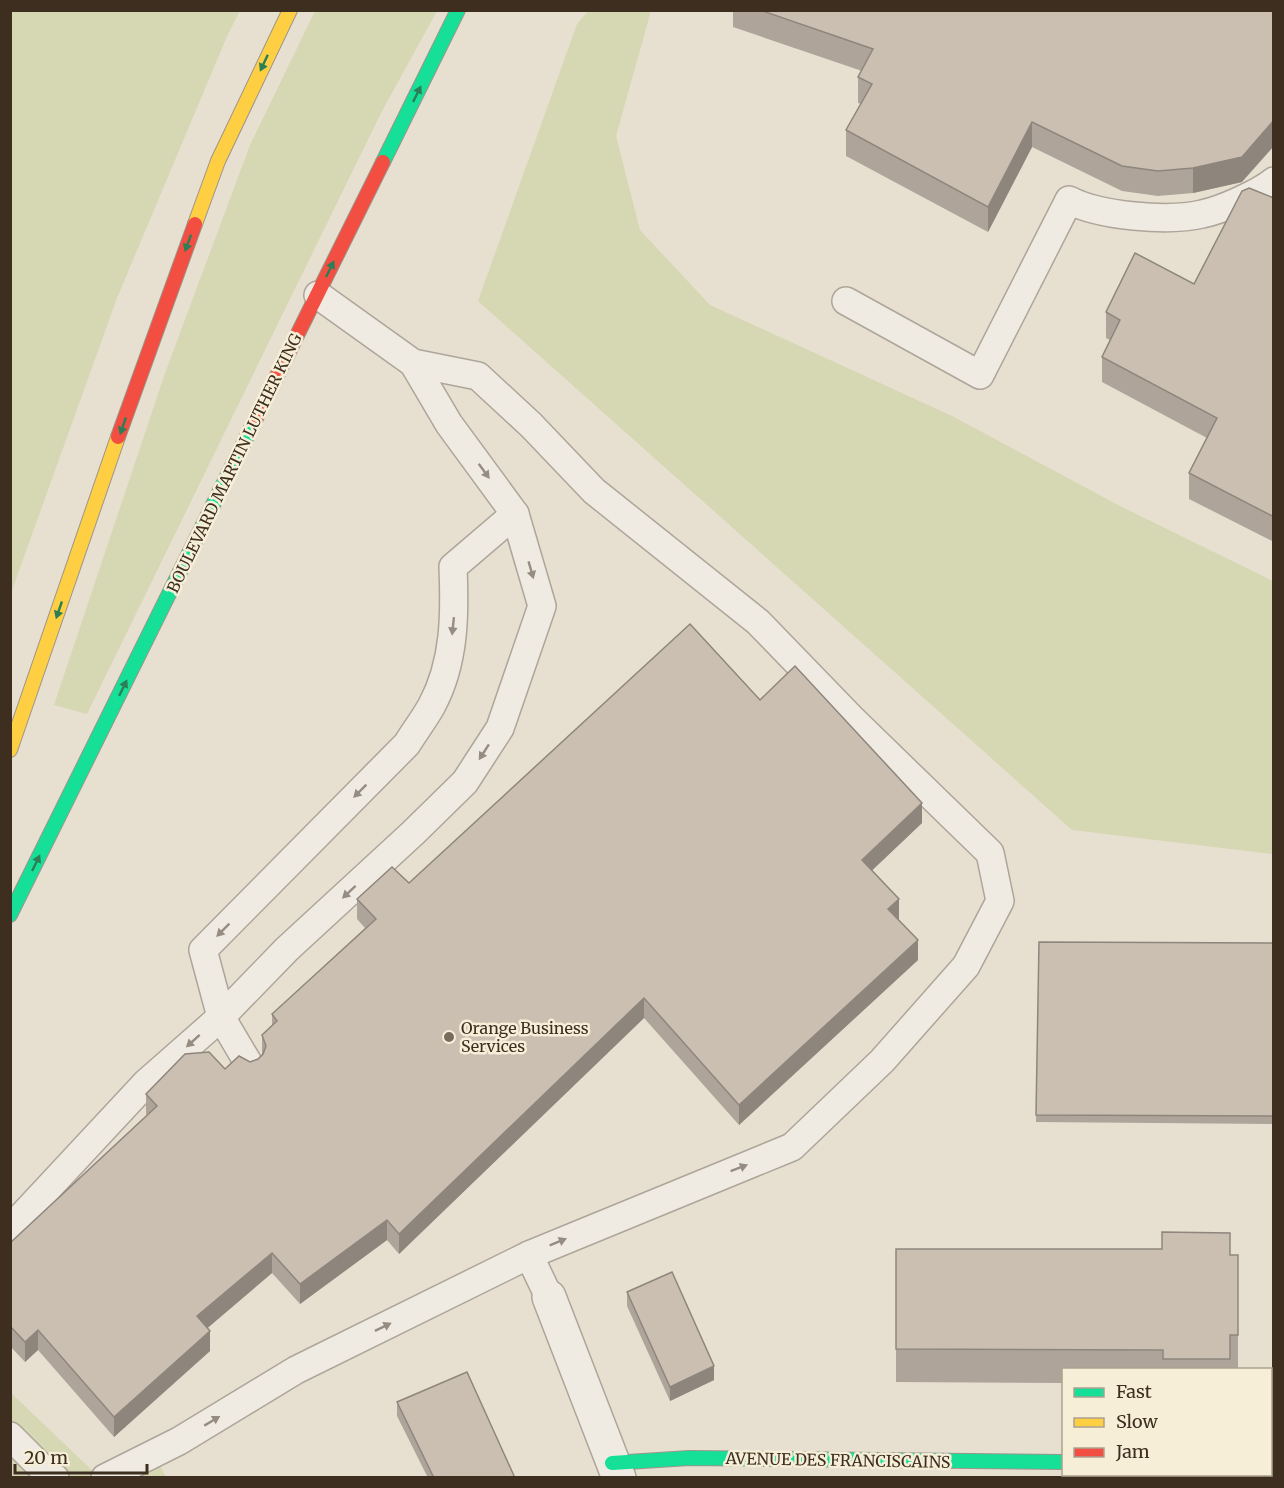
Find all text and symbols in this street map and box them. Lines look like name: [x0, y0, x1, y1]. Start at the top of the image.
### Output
one-way arrow: [260, 55, 269, 72]
one-way arrow: [412, 85, 421, 102]
one-way arrow: [183, 234, 193, 252]
one-way arrow: [326, 260, 335, 277]
street label: BOULEVARD MARTIN LUTHER KING: [162, 330, 306, 596]
one-way arrow: [117, 417, 127, 435]
one-way arrow: [477, 463, 489, 478]
one-way arrow: [527, 562, 536, 580]
one-way arrow: [53, 602, 63, 620]
one-way arrow: [448, 617, 457, 636]
one-way arrow: [118, 680, 128, 697]
one-way arrow: [478, 744, 489, 761]
one-way arrow: [353, 784, 367, 799]
one-way arrow: [31, 854, 41, 872]
one-way arrow: [342, 885, 357, 898]
one-way arrow: [216, 922, 230, 936]
place label: Orange Business Services: [461, 1018, 589, 1056]
marker: Orange Business Services: [442, 1030, 456, 1044]
one-way arrow: [186, 1034, 201, 1047]
one-way arrow: [730, 1163, 748, 1172]
one-way arrow: [550, 1237, 568, 1247]
one-way arrow: [374, 1322, 391, 1332]
legend: [1062, 1368, 1272, 1476]
text: Fast: [1116, 1380, 1152, 1403]
text: Slow: [1116, 1410, 1159, 1433]
one-way arrow: [204, 1415, 220, 1426]
scale bar: [15, 1437, 147, 1475]
text: Jam: [1115, 1440, 1150, 1463]
text: 20 m: [24, 1446, 68, 1469]
street label: AVENUE DES FRANCISCAINS: [724, 1448, 951, 1472]

